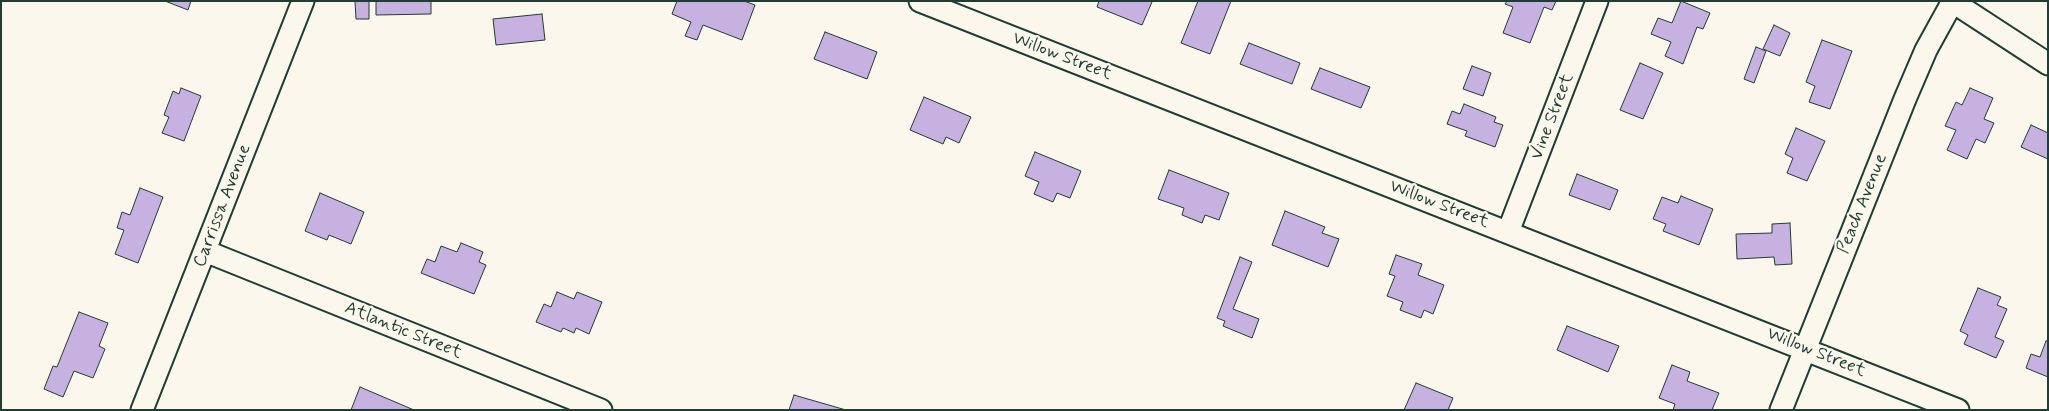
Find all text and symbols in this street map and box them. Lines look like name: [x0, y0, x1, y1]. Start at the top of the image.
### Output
street label: Willow Street: [1009, 28, 1115, 86]
street label: Vine Street: [1527, 71, 1579, 163]
street label: Carrissa Avenue: [190, 141, 256, 271]
street label: Peach Avenue: [1833, 151, 1893, 257]
street label: Willow Street: [1386, 176, 1492, 234]
street label: Atlantic Street: [341, 298, 465, 364]
street label: Willow Street: [1763, 323, 1869, 383]

